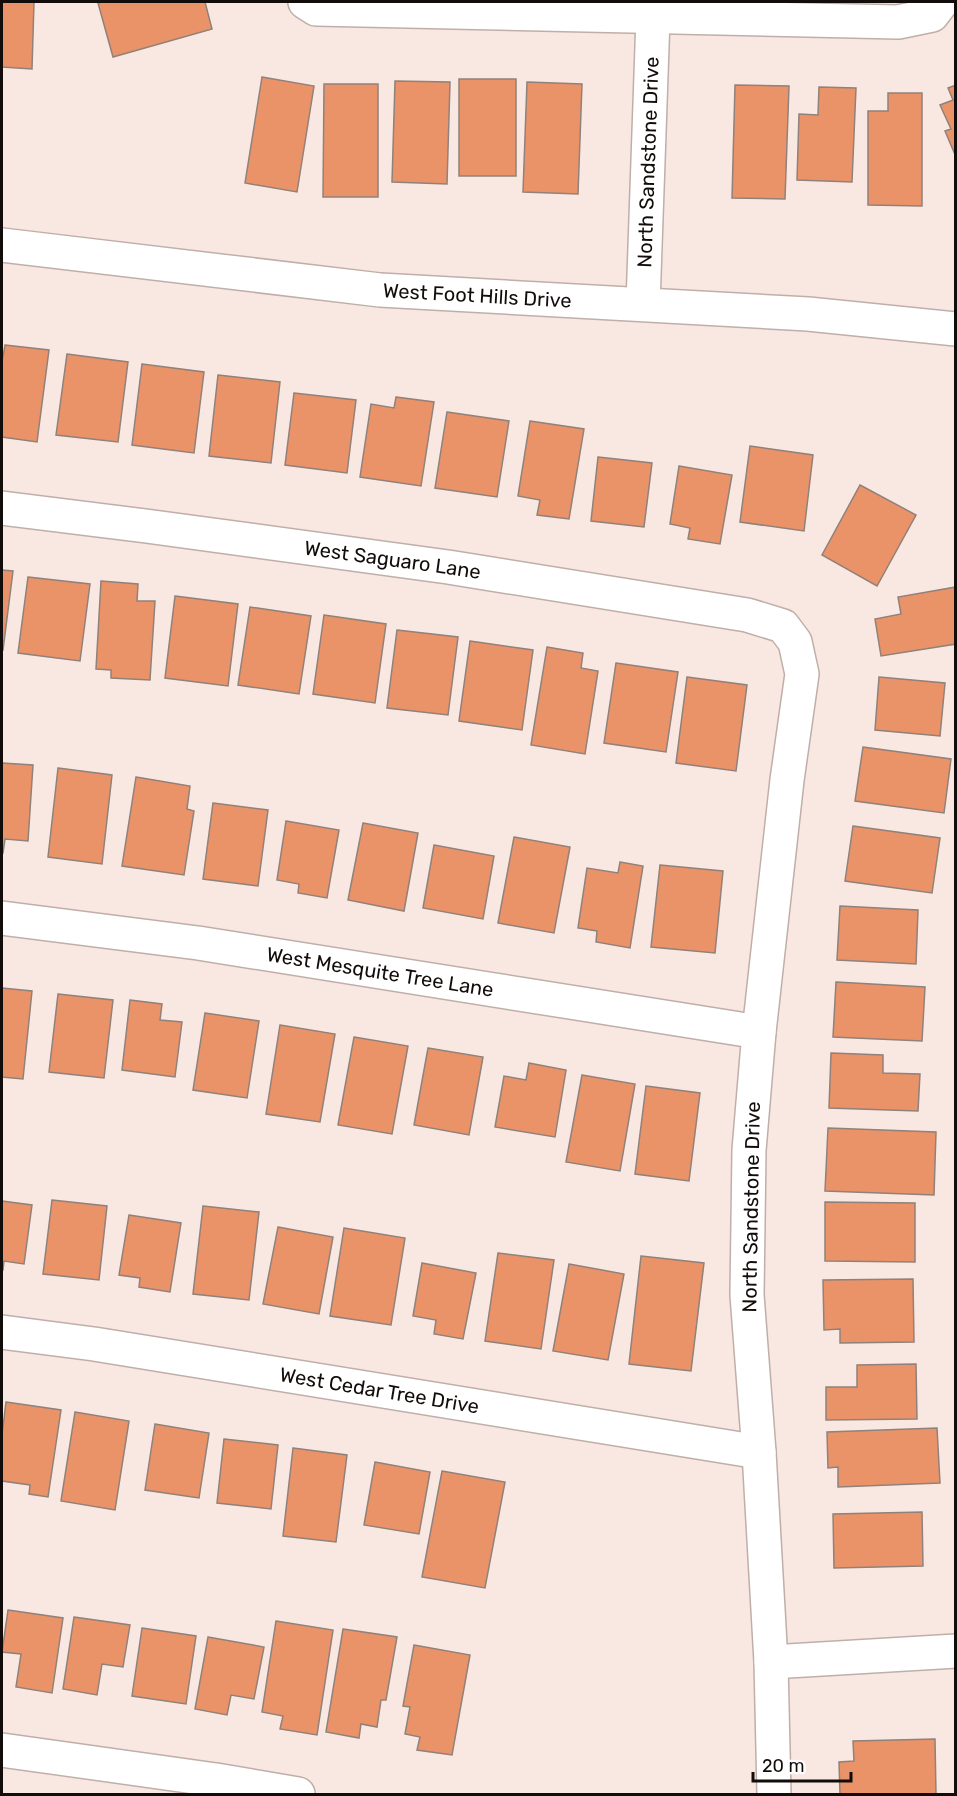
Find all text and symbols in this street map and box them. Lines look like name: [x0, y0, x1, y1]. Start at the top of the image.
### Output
street label: North Sandstone Drive: [632, 56, 664, 268]
street label: West Foot Hills Drive: [382, 278, 572, 313]
street label: West Saguaro Lane: [303, 536, 482, 584]
street label: West Mesquite Tree Lane: [265, 942, 495, 1002]
street label: North Sandstone Drive: [737, 1101, 765, 1313]
street label: West Cedar Tree Drive: [278, 1362, 481, 1418]
scale bar: [753, 1745, 850, 1783]
text: 20 m: [762, 1755, 804, 1777]

